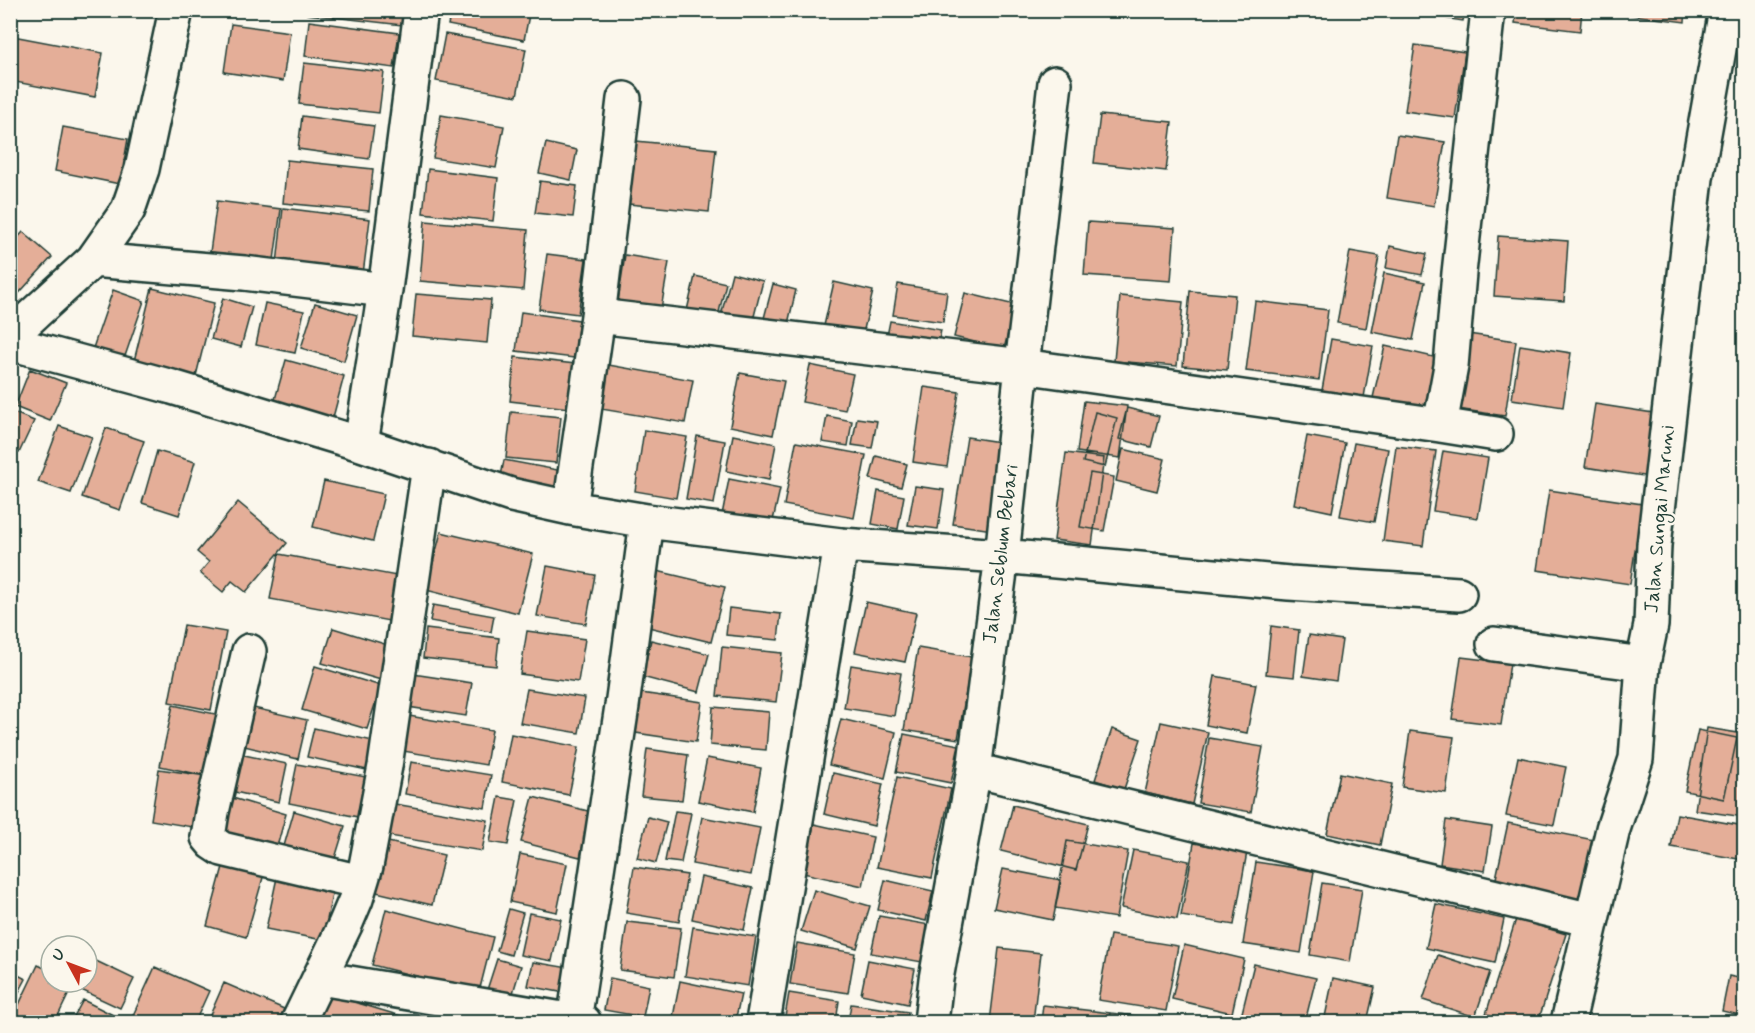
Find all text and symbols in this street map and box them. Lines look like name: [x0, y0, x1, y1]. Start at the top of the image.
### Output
street label: Jalan Sungai Maruni: [1638, 424, 1683, 614]
street label: Jalan Seblum Bebari: [977, 463, 1025, 645]
north arrow: [39, 934, 99, 994]
text: U: [47, 944, 70, 966]

